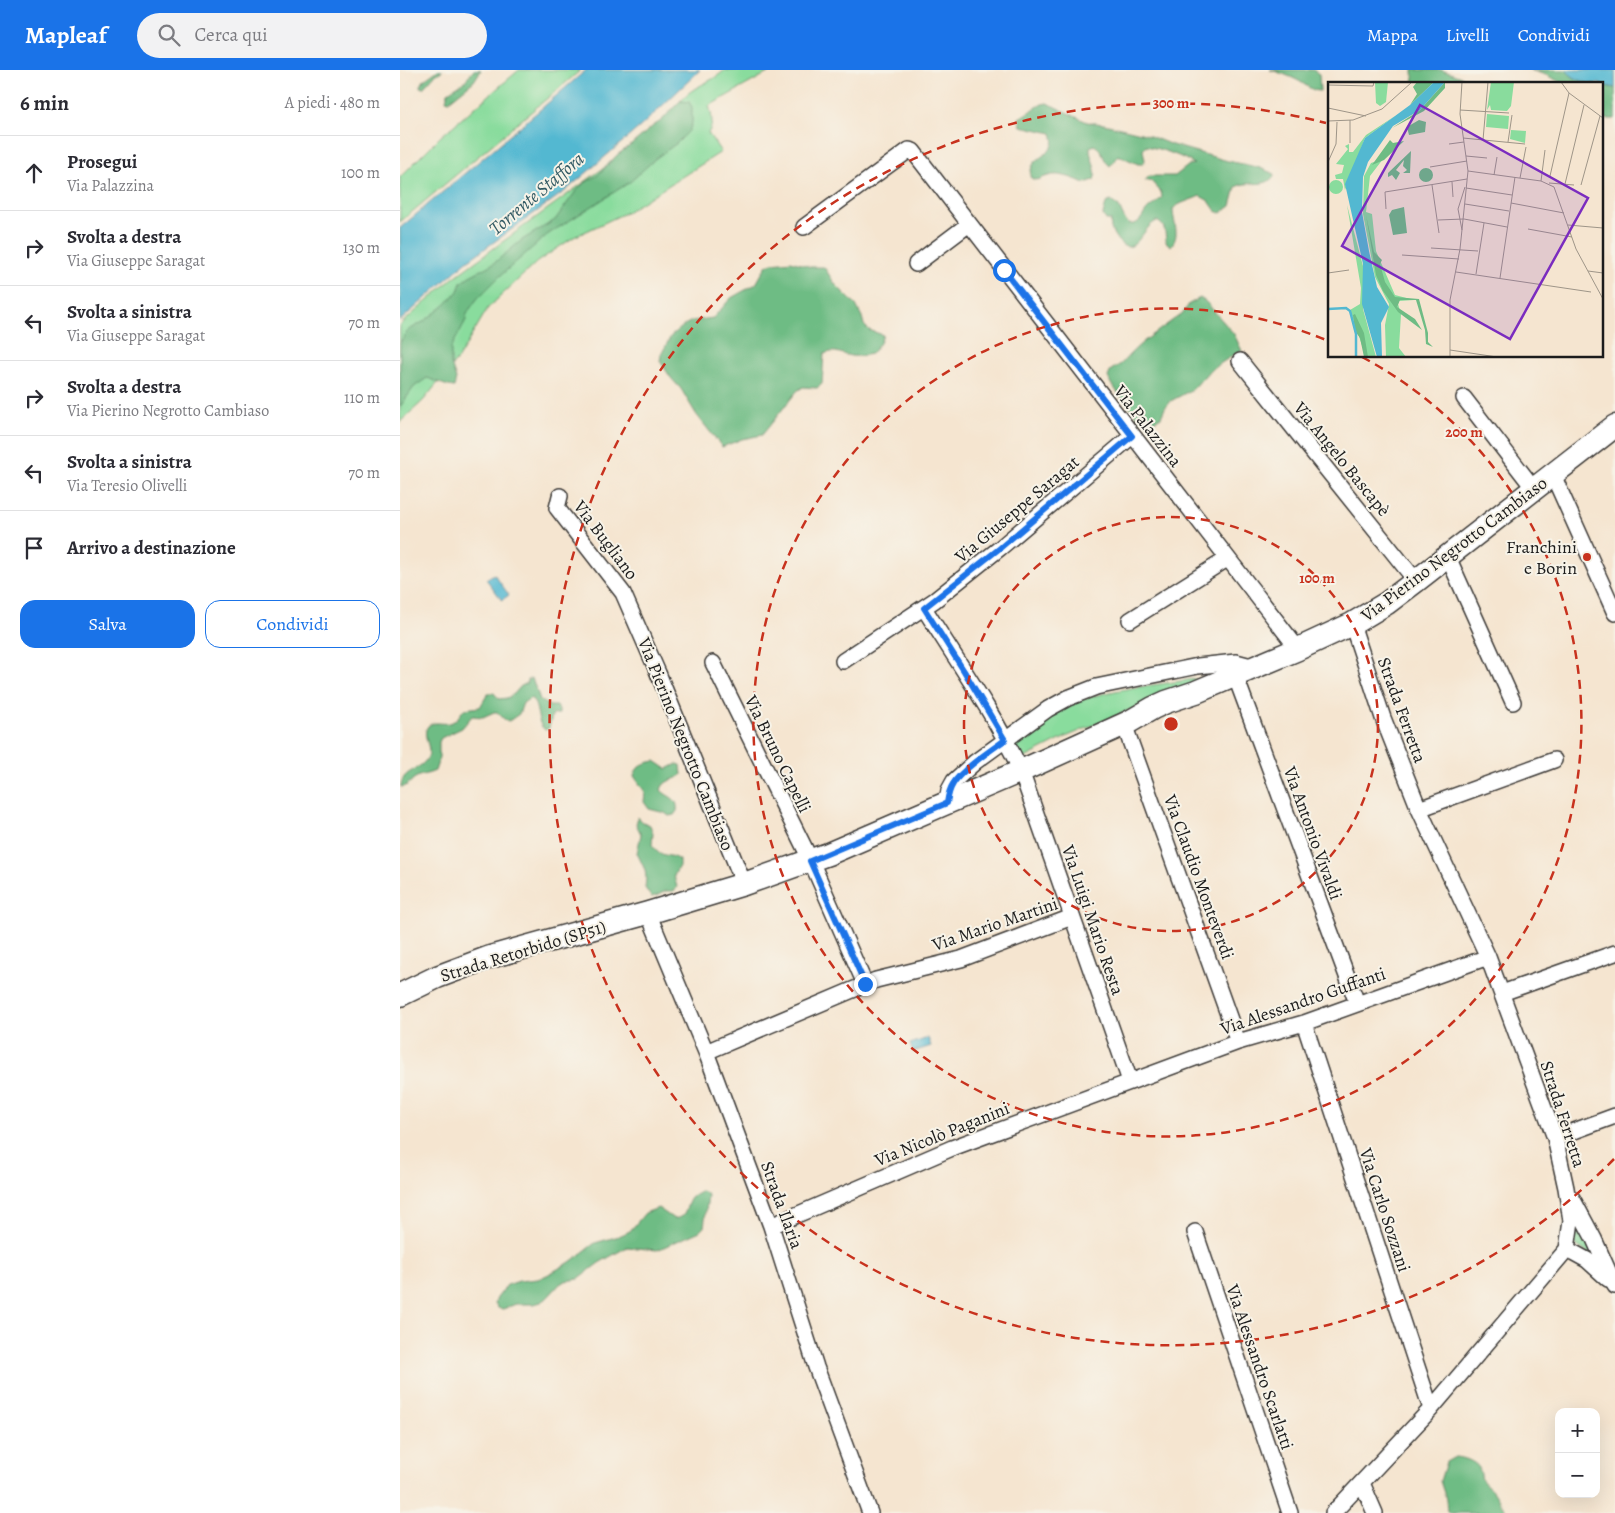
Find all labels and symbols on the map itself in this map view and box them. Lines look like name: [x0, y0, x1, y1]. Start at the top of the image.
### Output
inset map: [1328, 82, 1602, 358]
text: 300 m: [1153, 93, 1190, 113]
water label: Torrente Staffora: [484, 146, 590, 241]
route start: [993, 259, 1016, 282]
street label: Via Palazzina: [1108, 379, 1188, 472]
street label: Via Angelo Bascapè: [1288, 396, 1396, 521]
text: 200 m: [1445, 422, 1483, 442]
street label: Via Giuseppe Saragat: [949, 450, 1084, 569]
street label: Via Pierino Negrotto Cambiaso: [1355, 471, 1552, 628]
street label: Via Bugliano: [568, 495, 644, 585]
place label: Franchini e Borin: [1506, 535, 1577, 580]
marker: Franchini e Borin: [1581, 551, 1593, 563]
text: 100 m: [1299, 568, 1335, 588]
street label: Via Pierino Negrotto Cambiaso: [632, 633, 740, 854]
street label: Strada Ferretta: [1372, 654, 1432, 767]
street label: Via Bruno Capelli: [739, 690, 817, 817]
centre of rings: [1162, 715, 1180, 733]
street label: Via Antonio Vivaldi: [1277, 762, 1348, 903]
street label: Via Claudio Monteverdi: [1158, 791, 1240, 963]
street label: Via Luigi Mario Resta: [1056, 841, 1130, 999]
street label: Via Mario Martini: [928, 891, 1061, 957]
street label: Strada Retorbido (SP51): [437, 914, 609, 988]
street label: Via Alessandro Guffanti: [1216, 961, 1389, 1041]
route end: [854, 973, 877, 996]
street label: Strada Ferretta: [1534, 1058, 1592, 1171]
street label: Via Nicolò Paganini: [870, 1096, 1013, 1172]
street label: Via Carlo Sozzani: [1353, 1144, 1416, 1275]
street label: Strada Ilaria: [755, 1158, 809, 1253]
street label: Via Alessandro Scarlatti: [1220, 1280, 1300, 1453]

